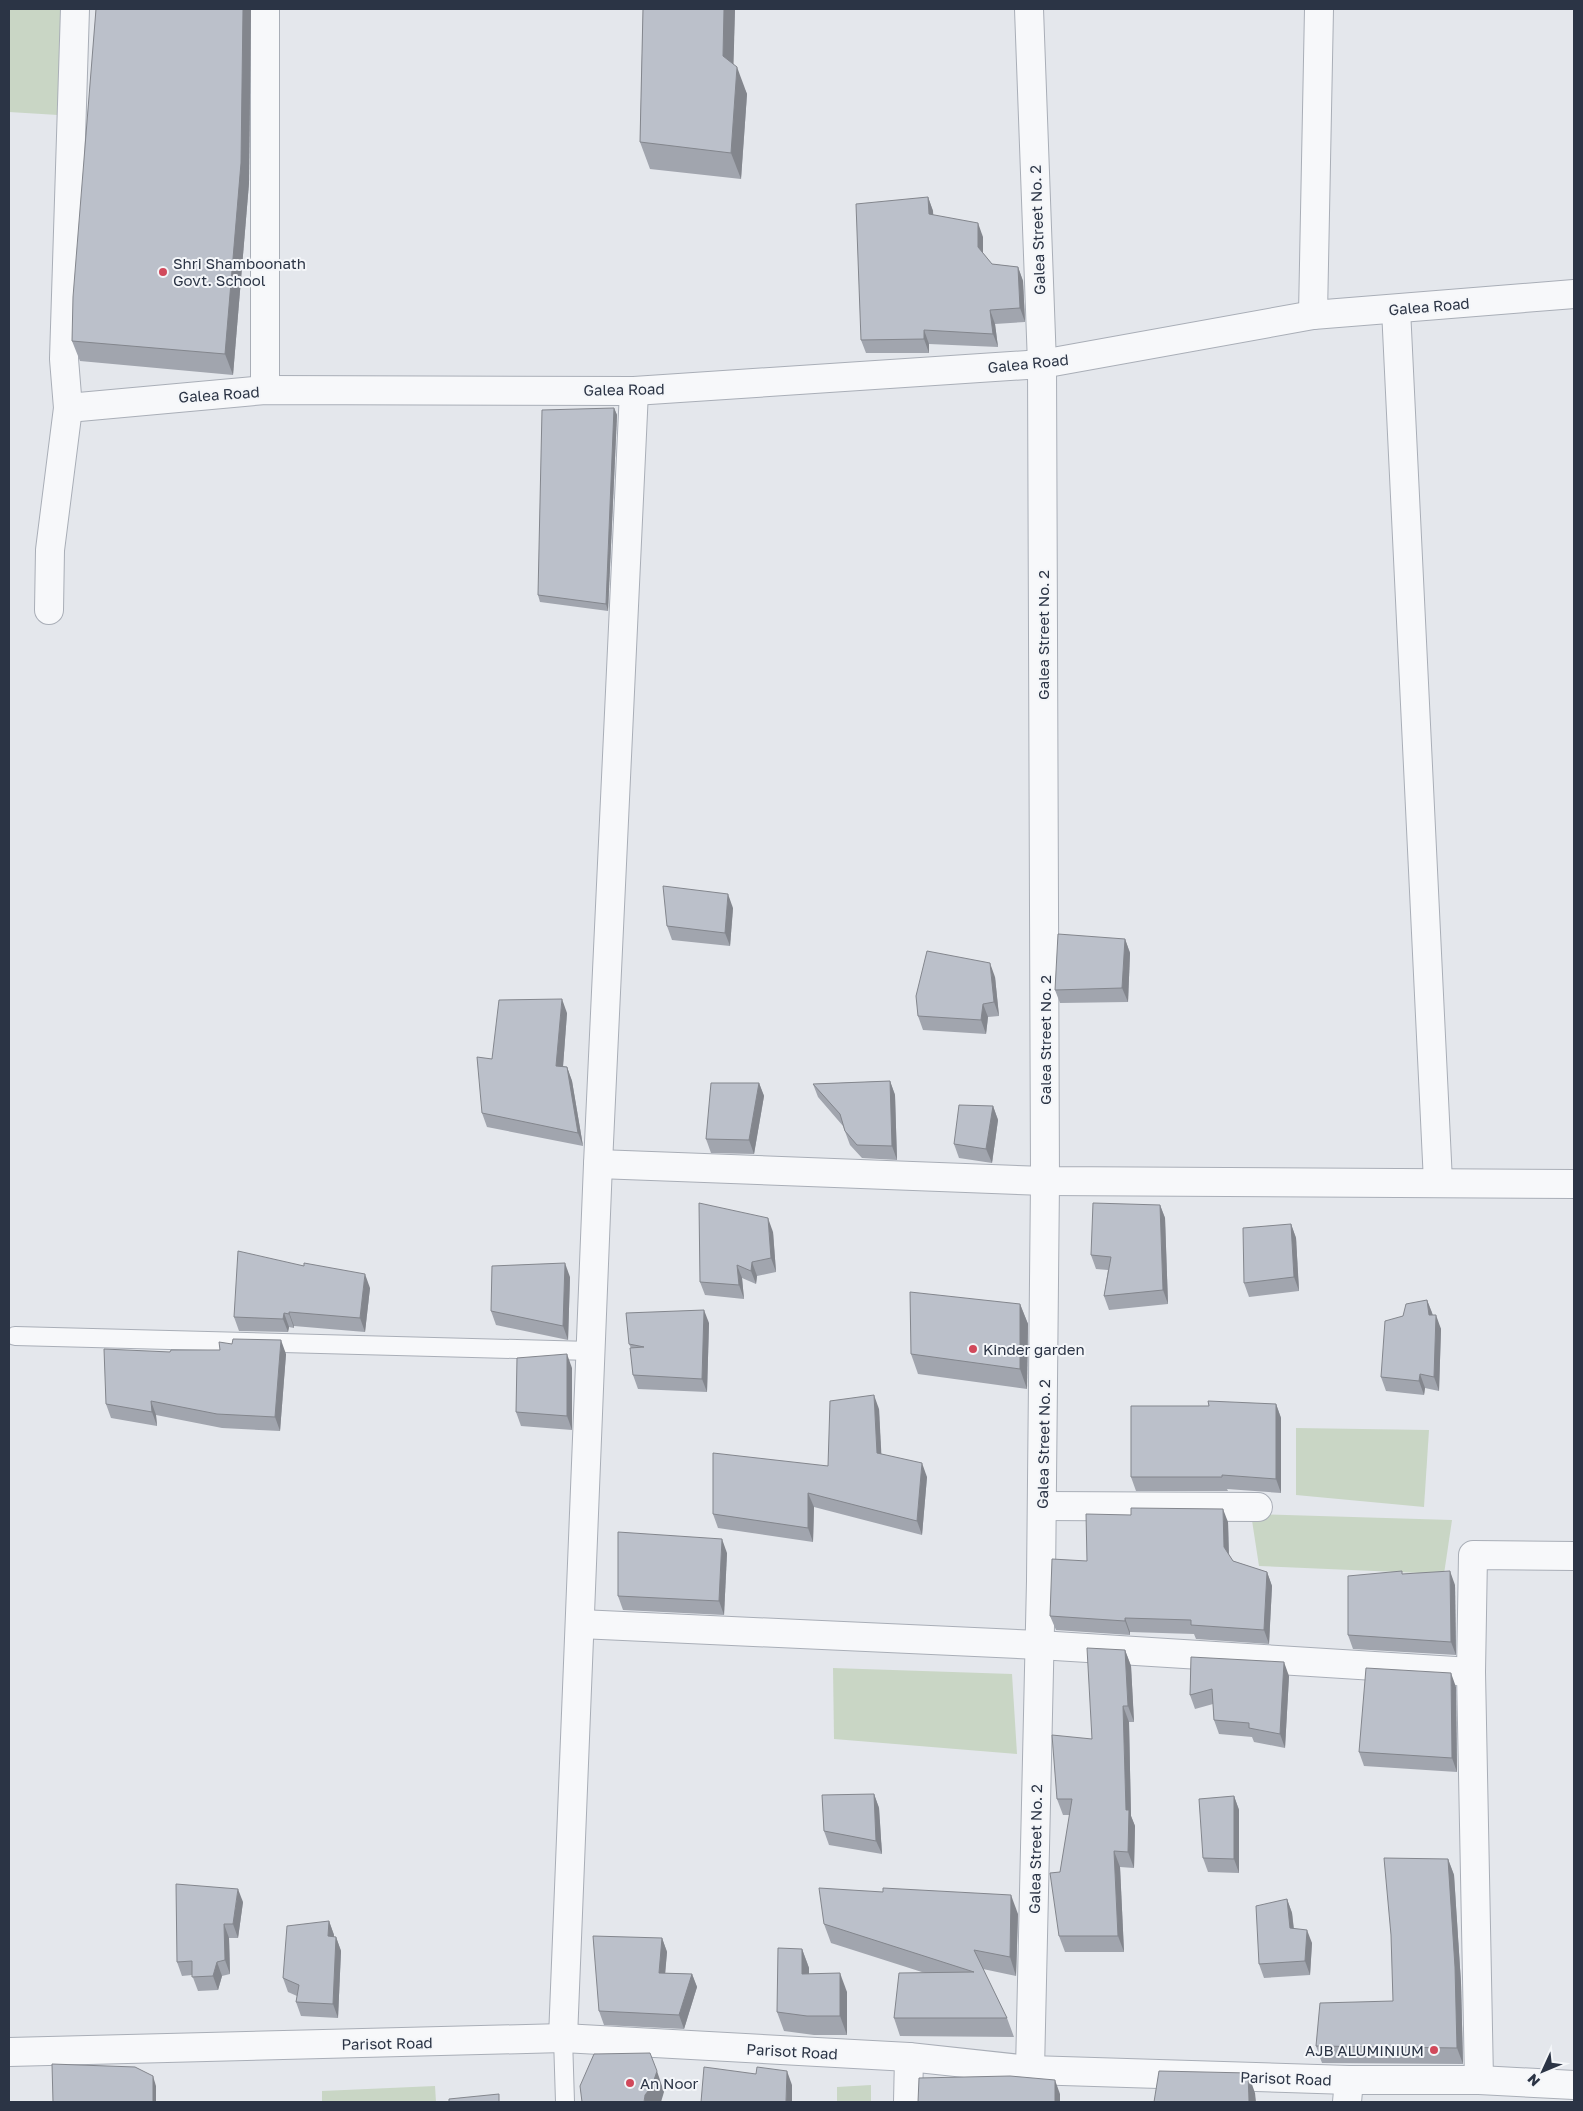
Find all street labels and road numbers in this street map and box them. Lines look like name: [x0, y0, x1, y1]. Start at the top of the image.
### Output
street label: Galea Street No. 2: [1026, 165, 1048, 295]
street label: Galea Road: [1388, 293, 1470, 319]
street label: Galea Road: [987, 350, 1069, 376]
street label: Galea Road: [583, 379, 665, 399]
street label: Galea Road: [178, 382, 260, 406]
street label: Galea Street No. 2: [1034, 570, 1052, 700]
street label: Galea Street No. 2: [1036, 975, 1054, 1105]
street label: Galea Street No. 2: [1033, 1379, 1053, 1509]
street label: Galea Street No. 2: [1025, 1784, 1045, 1914]
street label: Parisot Road: [341, 2033, 433, 2053]
street label: Parisot Road: [746, 2040, 838, 2062]
street label: Parisot Road: [1240, 2067, 1332, 2089]

